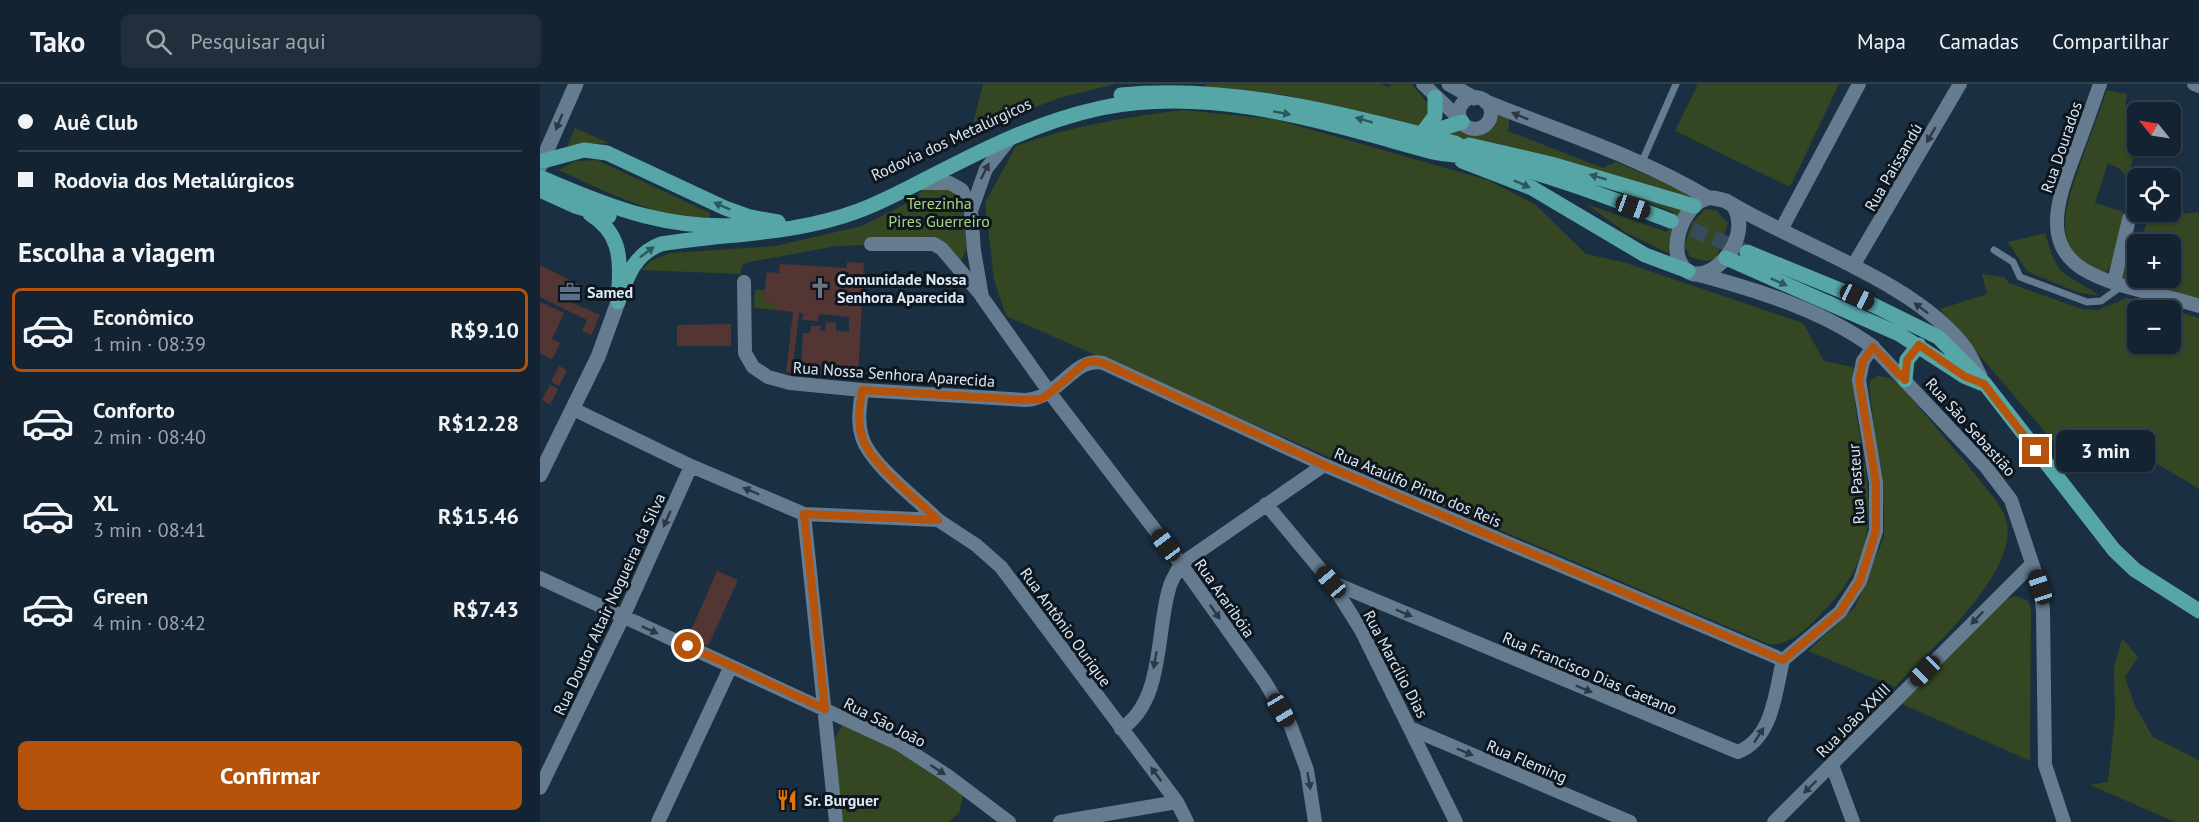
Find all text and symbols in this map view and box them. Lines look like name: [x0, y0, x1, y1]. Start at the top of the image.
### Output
search box: [121, 14, 541, 68]
text: Tako: [30, 23, 85, 60]
icon: search: [142, 25, 175, 58]
text: Pesquisar aqui: [190, 27, 326, 55]
text: Mapa: [1857, 28, 1906, 55]
text: Camadas: [1939, 28, 2019, 55]
text: Compartilhar: [2052, 28, 2169, 55]
street label: Rodovia dos Metalúrgicos: [868, 93, 1035, 185]
street label: Rua Dourados: [2036, 99, 2086, 195]
north arrow: [2127, 102, 2181, 156]
map controls: [2127, 102, 2181, 354]
text: Auê Club: [54, 108, 138, 136]
one-way arrow: [1273, 109, 1292, 118]
one-way arrow: [1511, 111, 1529, 120]
one-way arrow: [554, 114, 564, 132]
one-way arrow: [1355, 115, 1373, 124]
street label: Rua Paissandú: [1860, 119, 1926, 215]
one-way arrow: [1926, 127, 1937, 143]
one-way arrow: [980, 162, 990, 180]
text: Rodovia dos Metalúrgicos: [54, 166, 294, 194]
button: locate: [2127, 168, 2181, 222]
one-way arrow: [1589, 172, 1607, 181]
one-way arrow: [1514, 180, 1531, 189]
car: [1613, 192, 1653, 222]
park label: Terezinha Pires Guerreiro: [888, 193, 990, 231]
one-way arrow: [713, 202, 730, 211]
button: +: [2127, 234, 2181, 288]
text: Escolha a viagem: [18, 235, 215, 269]
one-way arrow: [639, 247, 654, 259]
place label: Comunidade Nossa Senhora Aparecida: [837, 269, 966, 307]
church icon: Comunidade Nossa Senhora Aparecida: [808, 276, 832, 300]
one-way arrow: [1771, 277, 1789, 287]
office icon: Samed: [558, 280, 582, 304]
car: [1837, 281, 1877, 313]
place label: Samed: [587, 282, 633, 302]
button: −: [2127, 300, 2181, 354]
one-way arrow: [1913, 302, 1929, 314]
icon: car: [21, 303, 75, 357]
text: Econômico: [93, 303, 194, 331]
text: R$9.10: [450, 316, 519, 344]
text: 1 min · 08:39: [93, 331, 206, 357]
street label: Rua Nossa Senhora Aparecida: [792, 357, 996, 391]
street label: Rua São Sebastião: [1922, 374, 2020, 480]
icon: car: [21, 396, 75, 450]
text: Conforto: [93, 396, 175, 424]
text: R$12.28: [438, 409, 519, 437]
text: 2 min · 08:40: [93, 424, 206, 450]
callout: 3 min: [2057, 430, 2156, 472]
route end: [2022, 437, 2049, 464]
text: 3 min: [2081, 438, 2130, 464]
street label: Rua Ataúlfo Pinto dos Reis: [1332, 443, 1505, 531]
street label: Rua Pasteur: [1843, 443, 1869, 525]
one-way arrow: [741, 486, 759, 496]
icon: car: [21, 489, 75, 543]
text: XL: [93, 489, 118, 517]
street label: Rua Doutor Altair Nogueira da Silva: [549, 490, 669, 718]
text: R$15.46: [438, 502, 519, 530]
one-way arrow: [662, 510, 672, 528]
text: 3 min · 08:41: [93, 517, 206, 543]
car: [1148, 525, 1184, 565]
street label: Rua Araribóia: [1191, 555, 1259, 641]
car: [1313, 562, 1349, 602]
street label: Rua Antônio Ourique: [1016, 564, 1116, 690]
car: [2026, 567, 2054, 607]
icon: car: [21, 582, 75, 636]
text: Green: [93, 582, 148, 610]
text: R$7.43: [453, 595, 519, 623]
one-way arrow: [1209, 603, 1221, 619]
street label: Rua Marcílio Dias: [1359, 607, 1433, 721]
one-way arrow: [1396, 608, 1414, 618]
text: 4 min · 08:42: [93, 610, 206, 636]
one-way arrow: [1970, 610, 1984, 624]
one-way arrow: [641, 625, 659, 635]
street label: Rua Francisco Dias Caetano: [1500, 627, 1680, 719]
route start: [674, 632, 701, 659]
one-way arrow: [1151, 651, 1160, 670]
car: [1906, 652, 1944, 690]
street label: Rua João XXIII: [1812, 679, 1894, 761]
one-way arrow: [1575, 685, 1593, 694]
car: [1264, 690, 1298, 730]
street label: Rua São João: [841, 693, 929, 751]
one-way arrow: [1753, 727, 1765, 743]
street label: Rua Fleming: [1484, 735, 1570, 787]
button: Confirmar: [18, 741, 522, 810]
one-way arrow: [1457, 747, 1475, 757]
one-way arrow: [930, 764, 947, 775]
one-way arrow: [1150, 767, 1162, 782]
one-way arrow: [1305, 771, 1314, 790]
one-way arrow: [1804, 779, 1818, 793]
restaurant icon: Sr. Burguer: [775, 788, 799, 812]
place label: Sr. Burguer: [804, 790, 879, 810]

